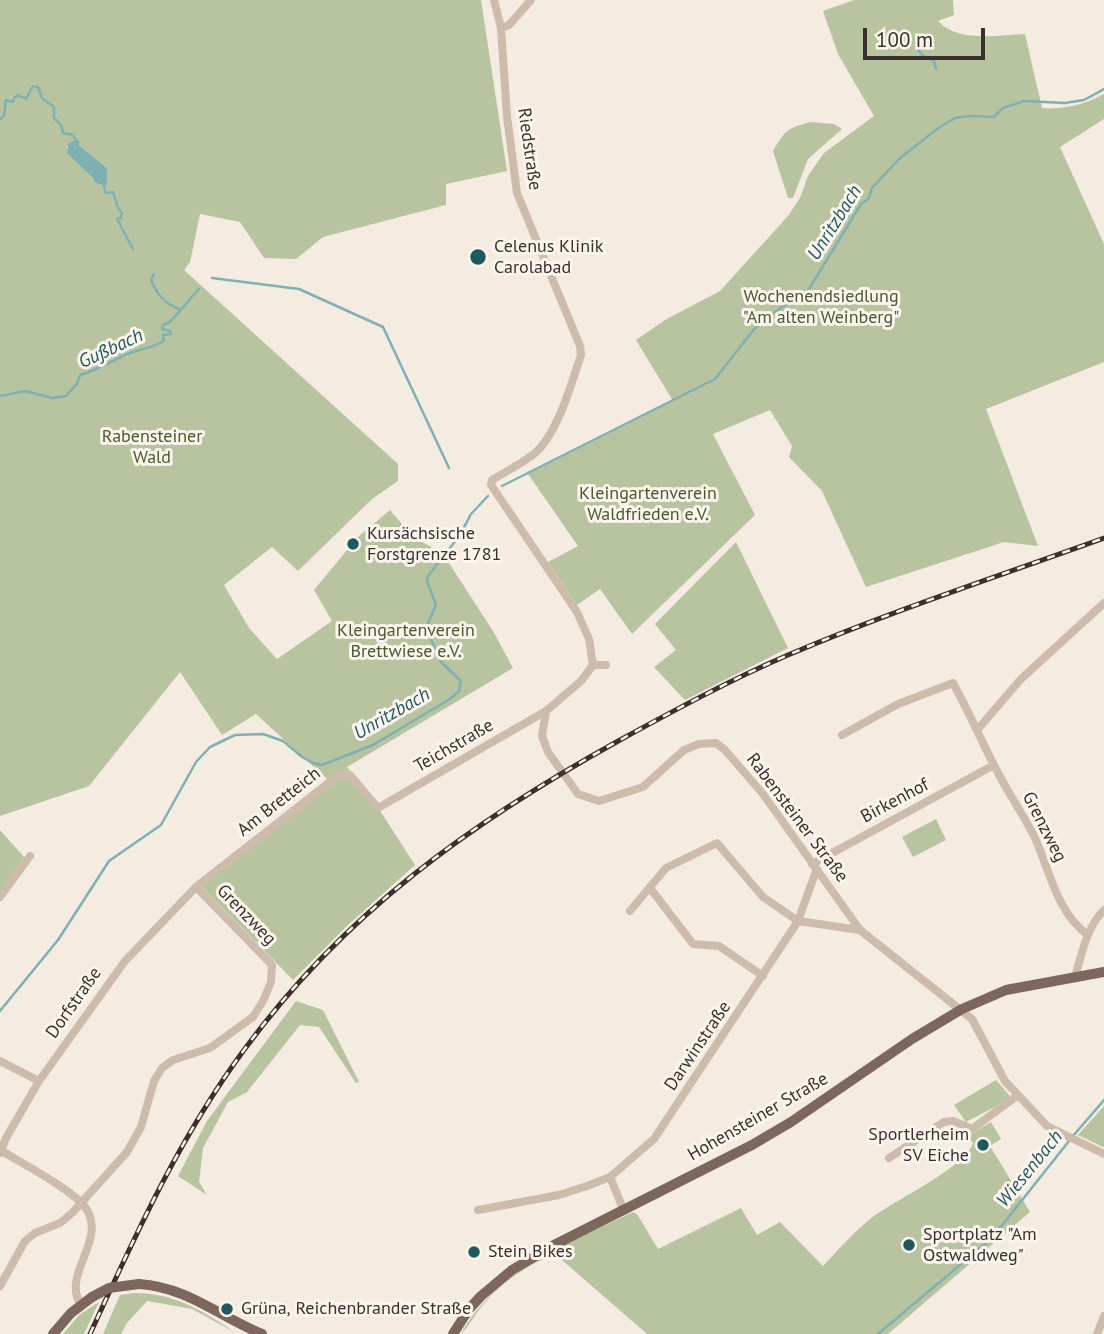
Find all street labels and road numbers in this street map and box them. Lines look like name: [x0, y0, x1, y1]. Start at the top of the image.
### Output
street label: Riedstraße: [513, 106, 545, 192]
street label: Teichstraße: [410, 715, 498, 777]
street label: Rabensteiner Straße: [741, 749, 853, 887]
street label: Am Bretteich: [233, 763, 325, 841]
street label: Birkenhof: [857, 774, 933, 828]
street label: Grenzweg: [1017, 788, 1071, 866]
street label: Grenzweg: [212, 880, 280, 950]
street label: Dorfstraße: [42, 963, 106, 1043]
street label: Darwinstraße: [660, 997, 736, 1095]
street label: Hohensteiner Straße: [684, 1068, 832, 1166]

